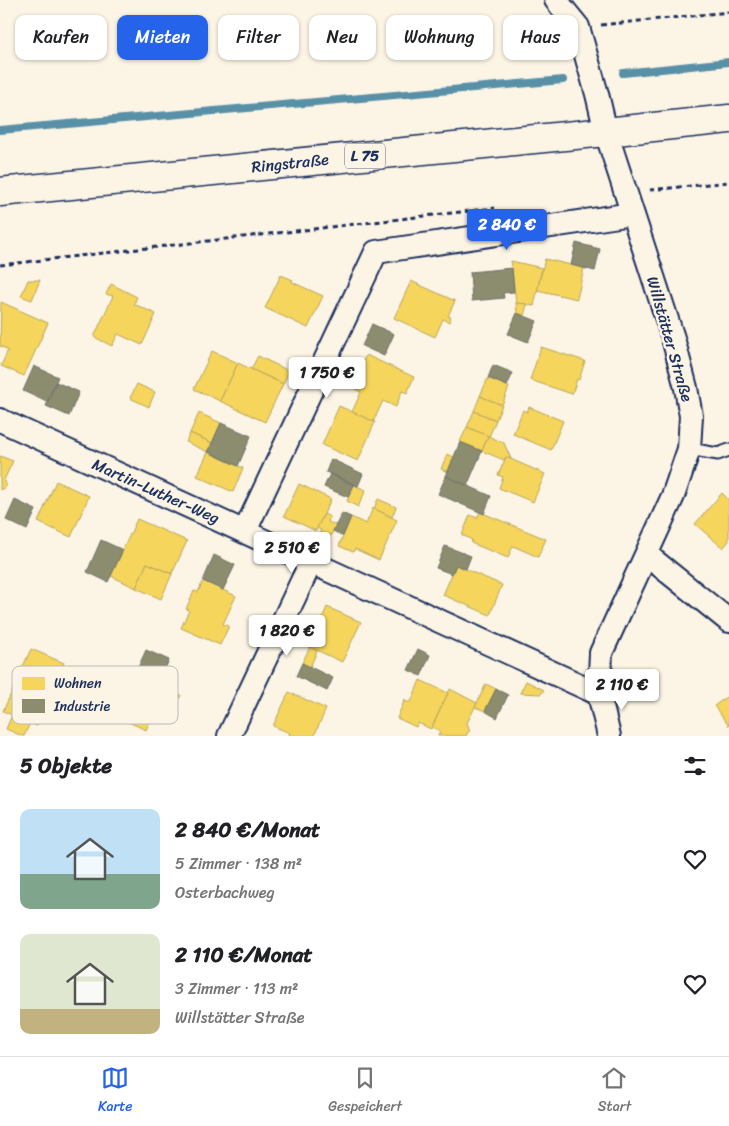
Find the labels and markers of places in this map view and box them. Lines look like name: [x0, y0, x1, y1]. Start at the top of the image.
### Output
pin: 2 840 €: [461, 208, 553, 251]
pin: 1 750 €: [281, 356, 373, 399]
pin: 2 510 €: [246, 532, 338, 574]
pin: 1 820 €: [241, 614, 333, 657]
pin: 2 110 €: [576, 668, 668, 711]

